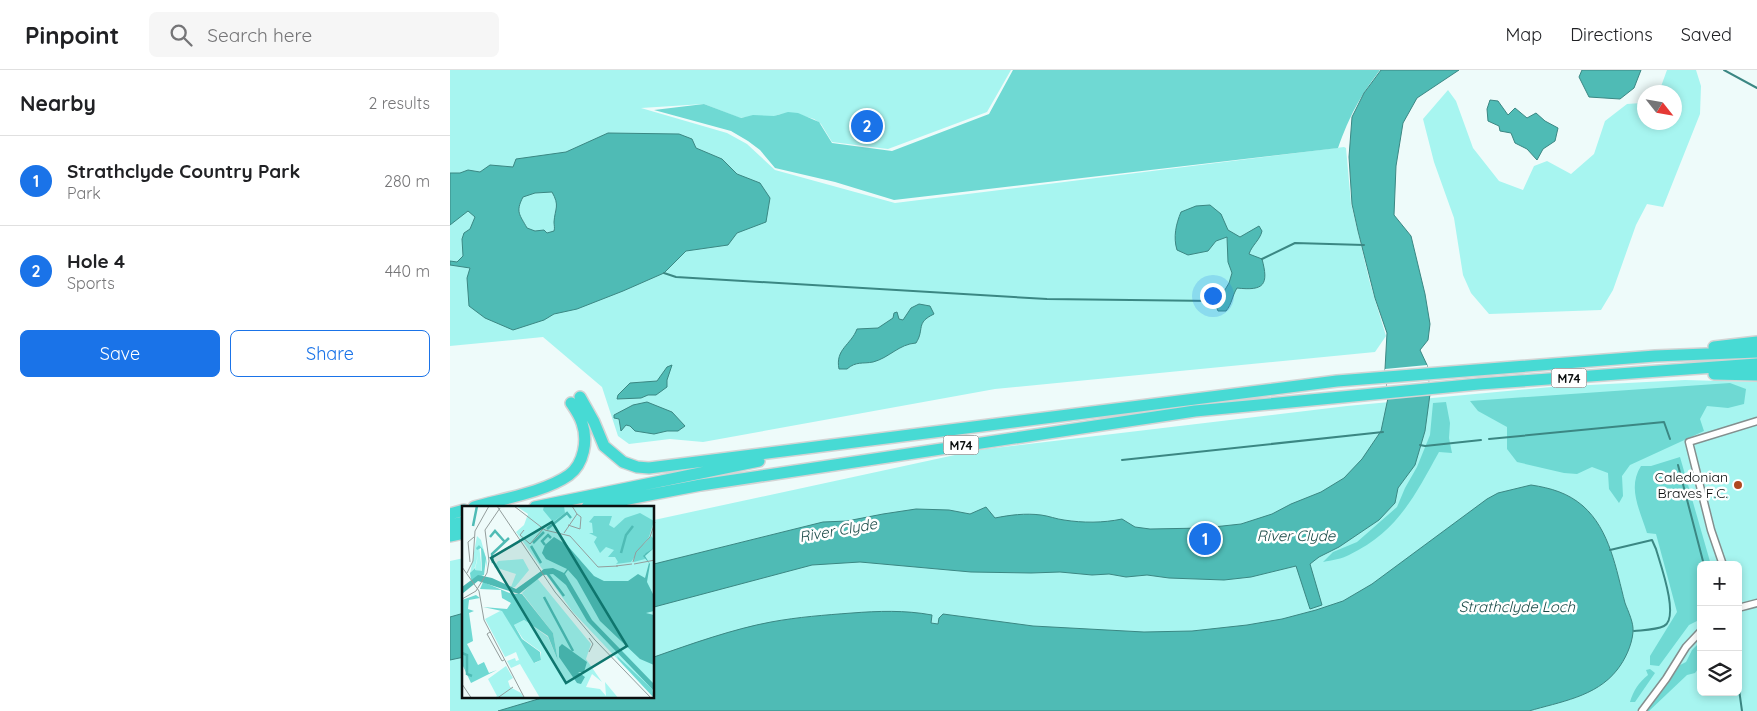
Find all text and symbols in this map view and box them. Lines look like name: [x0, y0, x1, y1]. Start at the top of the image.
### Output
search box: [149, 12, 499, 57]
text: Pinpoint: [25, 20, 119, 50]
icon: search: [167, 21, 195, 49]
text: Search here: [207, 23, 312, 47]
text: Map: [1505, 23, 1542, 46]
text: Directions: [1570, 23, 1653, 46]
text: Saved: [1681, 23, 1732, 46]
north arrow: [1637, 85, 1682, 130]
text: Nearby: [20, 90, 96, 116]
text: 2 results: [368, 93, 430, 113]
pin: 2: [851, 107, 883, 145]
text: Strathclyde Country Park: [67, 159, 300, 183]
text: 1: [33, 171, 39, 191]
text: 280 m: [384, 171, 430, 191]
text: Park: [67, 183, 101, 203]
text: Hole 4: [67, 249, 125, 273]
text: 2: [31, 261, 41, 281]
text: 440 m: [385, 261, 430, 281]
text: Sports: [67, 273, 115, 293]
your location: [1200, 283, 1226, 309]
button: Save: [20, 330, 220, 377]
button: Share: [230, 330, 430, 377]
road number: M74: [1552, 368, 1586, 388]
road number: M74: [944, 436, 978, 454]
place label: Caledonian Braves F.C.: [1655, 468, 1728, 502]
marker: Caledonian Braves F.C.: [1732, 479, 1744, 491]
inset map: [462, 506, 655, 698]
water label: River Clyde: [798, 514, 879, 546]
pin: 1: [1189, 520, 1221, 558]
water label: River Clyde: [1257, 526, 1336, 545]
map controls: [1697, 561, 1742, 696]
button: +: [1697, 561, 1742, 606]
water label: Strathclyde Loch: [1459, 597, 1576, 616]
button: −: [1697, 606, 1742, 651]
button: layers: [1697, 651, 1742, 696]

